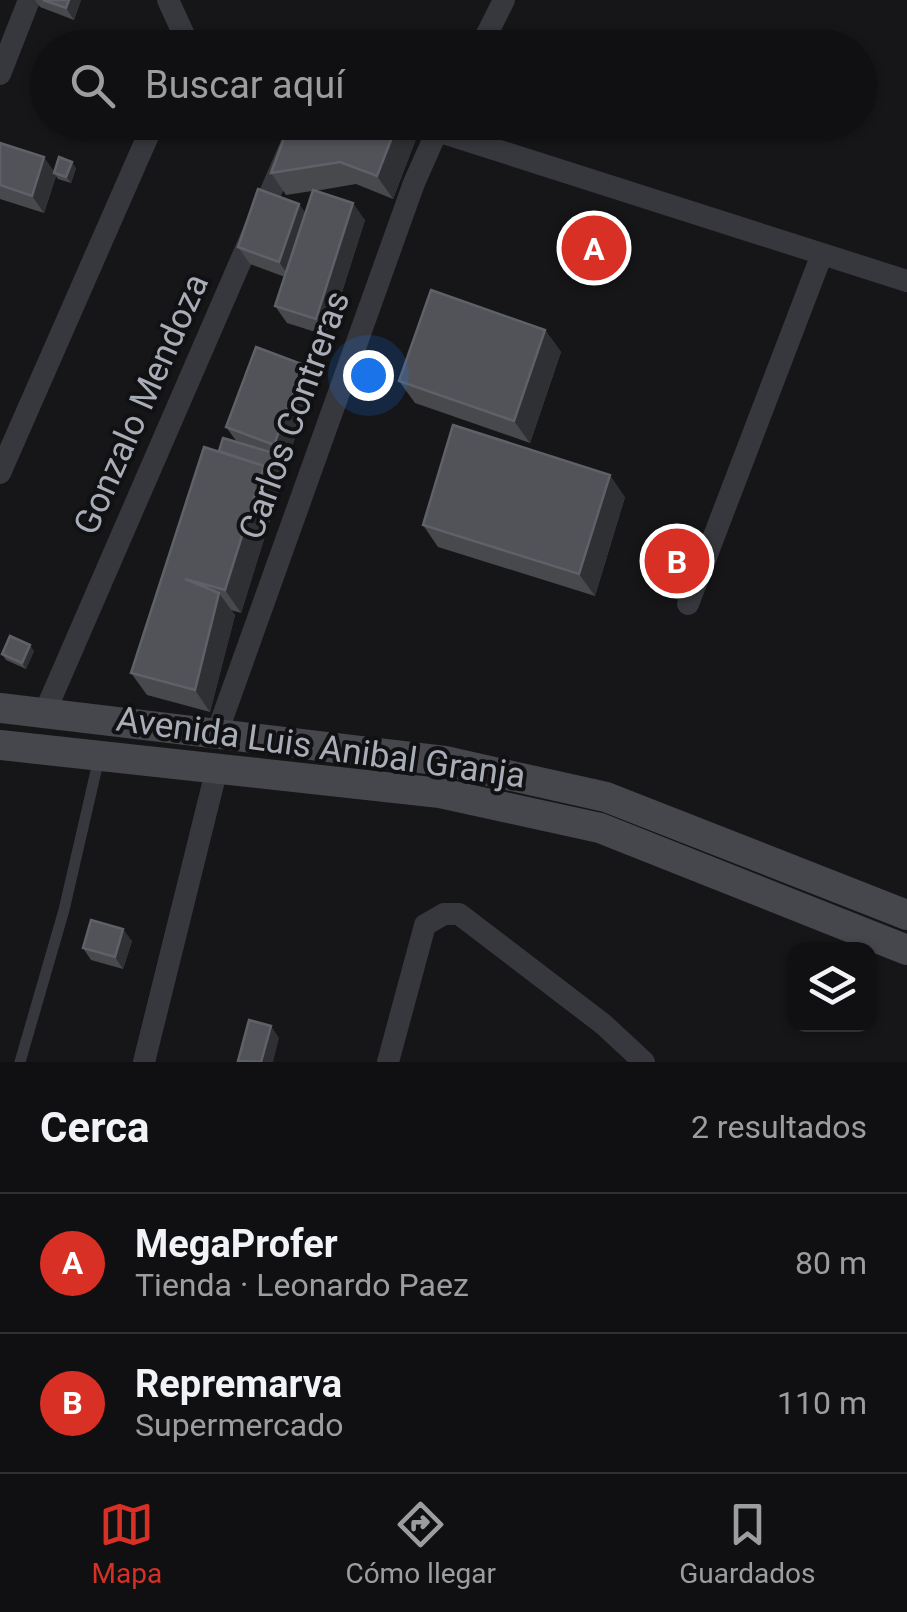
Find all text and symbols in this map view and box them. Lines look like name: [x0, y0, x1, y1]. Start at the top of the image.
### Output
search box: [30, 30, 877, 140]
icon: search: [65, 58, 120, 113]
text: Buscar aquí: [145, 63, 345, 107]
pin: A: [562, 210, 626, 286]
street label: Gonzalo Mendoza: [66, 268, 217, 541]
street label: Carlos Contreras: [231, 286, 358, 545]
your location: [343, 350, 394, 401]
pin: B: [644, 524, 710, 598]
street label: Avenida Luis Anibal Granja: [114, 698, 528, 797]
map controls: [787, 942, 877, 1032]
button: layers: [787, 942, 877, 1032]
text: Cerca: [40, 1103, 150, 1152]
text: 2 resultados: [691, 1108, 867, 1146]
text: MegaProfer: [135, 1222, 338, 1266]
text: A: [62, 1244, 83, 1282]
text: 80 m: [795, 1244, 867, 1282]
text: Tienda · Leonardo Paez: [135, 1266, 469, 1304]
text: Repremarva: [135, 1362, 342, 1406]
text: B: [62, 1384, 83, 1422]
text: 110 m: [777, 1384, 867, 1422]
text: Supermercado: [135, 1406, 343, 1444]
tab: Mapa: [92, 1497, 162, 1590]
tab: Cómo llegar: [345, 1497, 496, 1590]
tab: Guardados: [679, 1497, 815, 1590]

